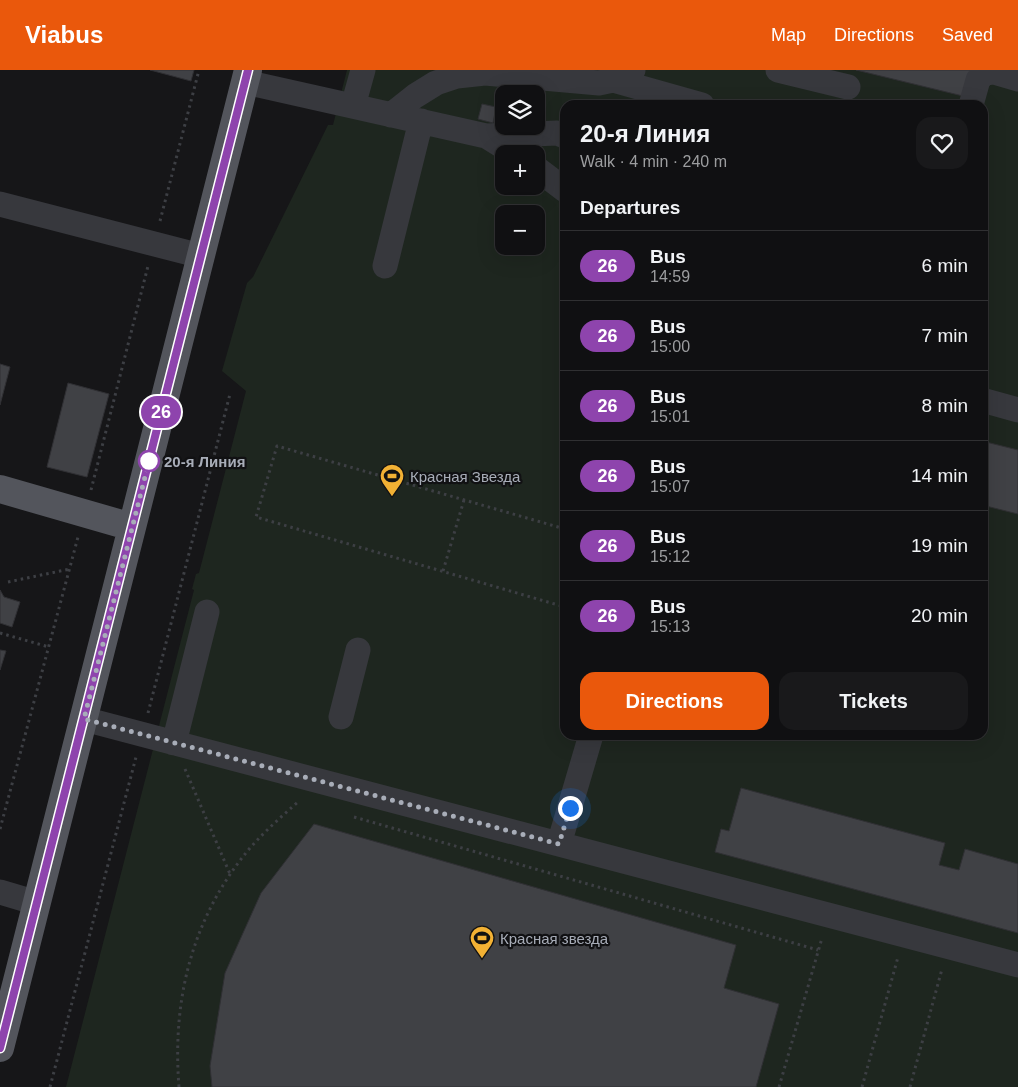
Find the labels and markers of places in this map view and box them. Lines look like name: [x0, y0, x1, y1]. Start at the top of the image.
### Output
marker: 20-я Линия: [138, 450, 160, 472]
place label: 20-я Линия: [164, 453, 245, 470]
sports icon: Красная Звезда: [379, 463, 405, 497]
place label: Красная Звезда: [410, 468, 521, 485]
sports icon: Красная звезда: [469, 925, 495, 959]
place label: Красная звезда: [500, 930, 609, 947]

